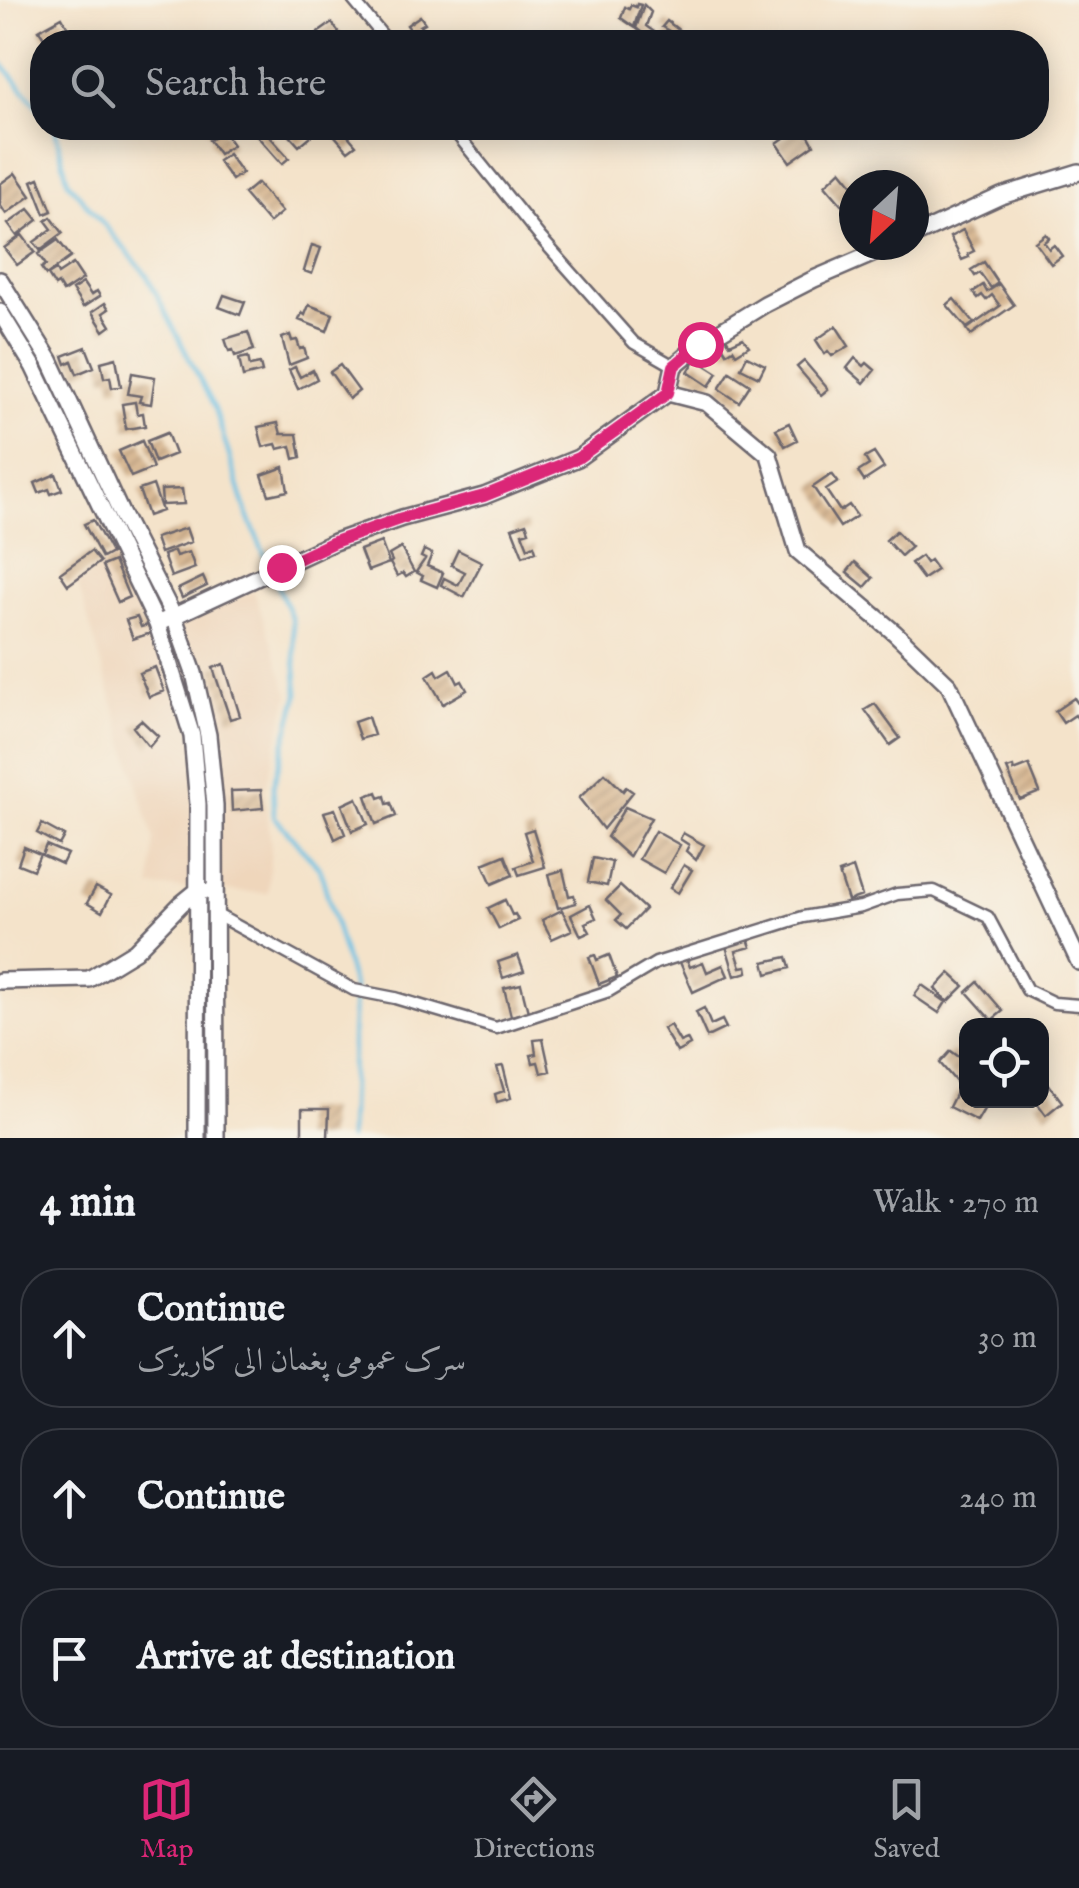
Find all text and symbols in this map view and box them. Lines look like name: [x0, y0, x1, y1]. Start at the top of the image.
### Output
search box: [30, 30, 1049, 140]
icon: search: [65, 58, 120, 113]
text: Search here: [145, 61, 326, 109]
north arrow: [839, 170, 929, 260]
route start: [678, 322, 724, 368]
route end: [259, 545, 305, 591]
map controls: [959, 1018, 1049, 1108]
button: locate: [959, 1018, 1049, 1108]
text: 4 min: [40, 1177, 136, 1230]
text: Walk · 270 m: [873, 1183, 1039, 1224]
text: Continue: [137, 1286, 285, 1334]
icon: ahead: [42, 1311, 97, 1366]
text: 30 m: [978, 1318, 1037, 1359]
text: سرک عمومی پغمان الی کاریزک: [137, 1341, 466, 1382]
icon: ahead: [42, 1471, 97, 1526]
text: Continue: [137, 1474, 285, 1522]
text: 240 m: [959, 1478, 1037, 1519]
icon: arrive: [42, 1631, 97, 1686]
text: Arrive at destination: [137, 1634, 455, 1682]
tab: Map: [139, 1772, 194, 1867]
tab: Directions: [473, 1772, 595, 1867]
tab: Saved: [873, 1772, 940, 1867]

